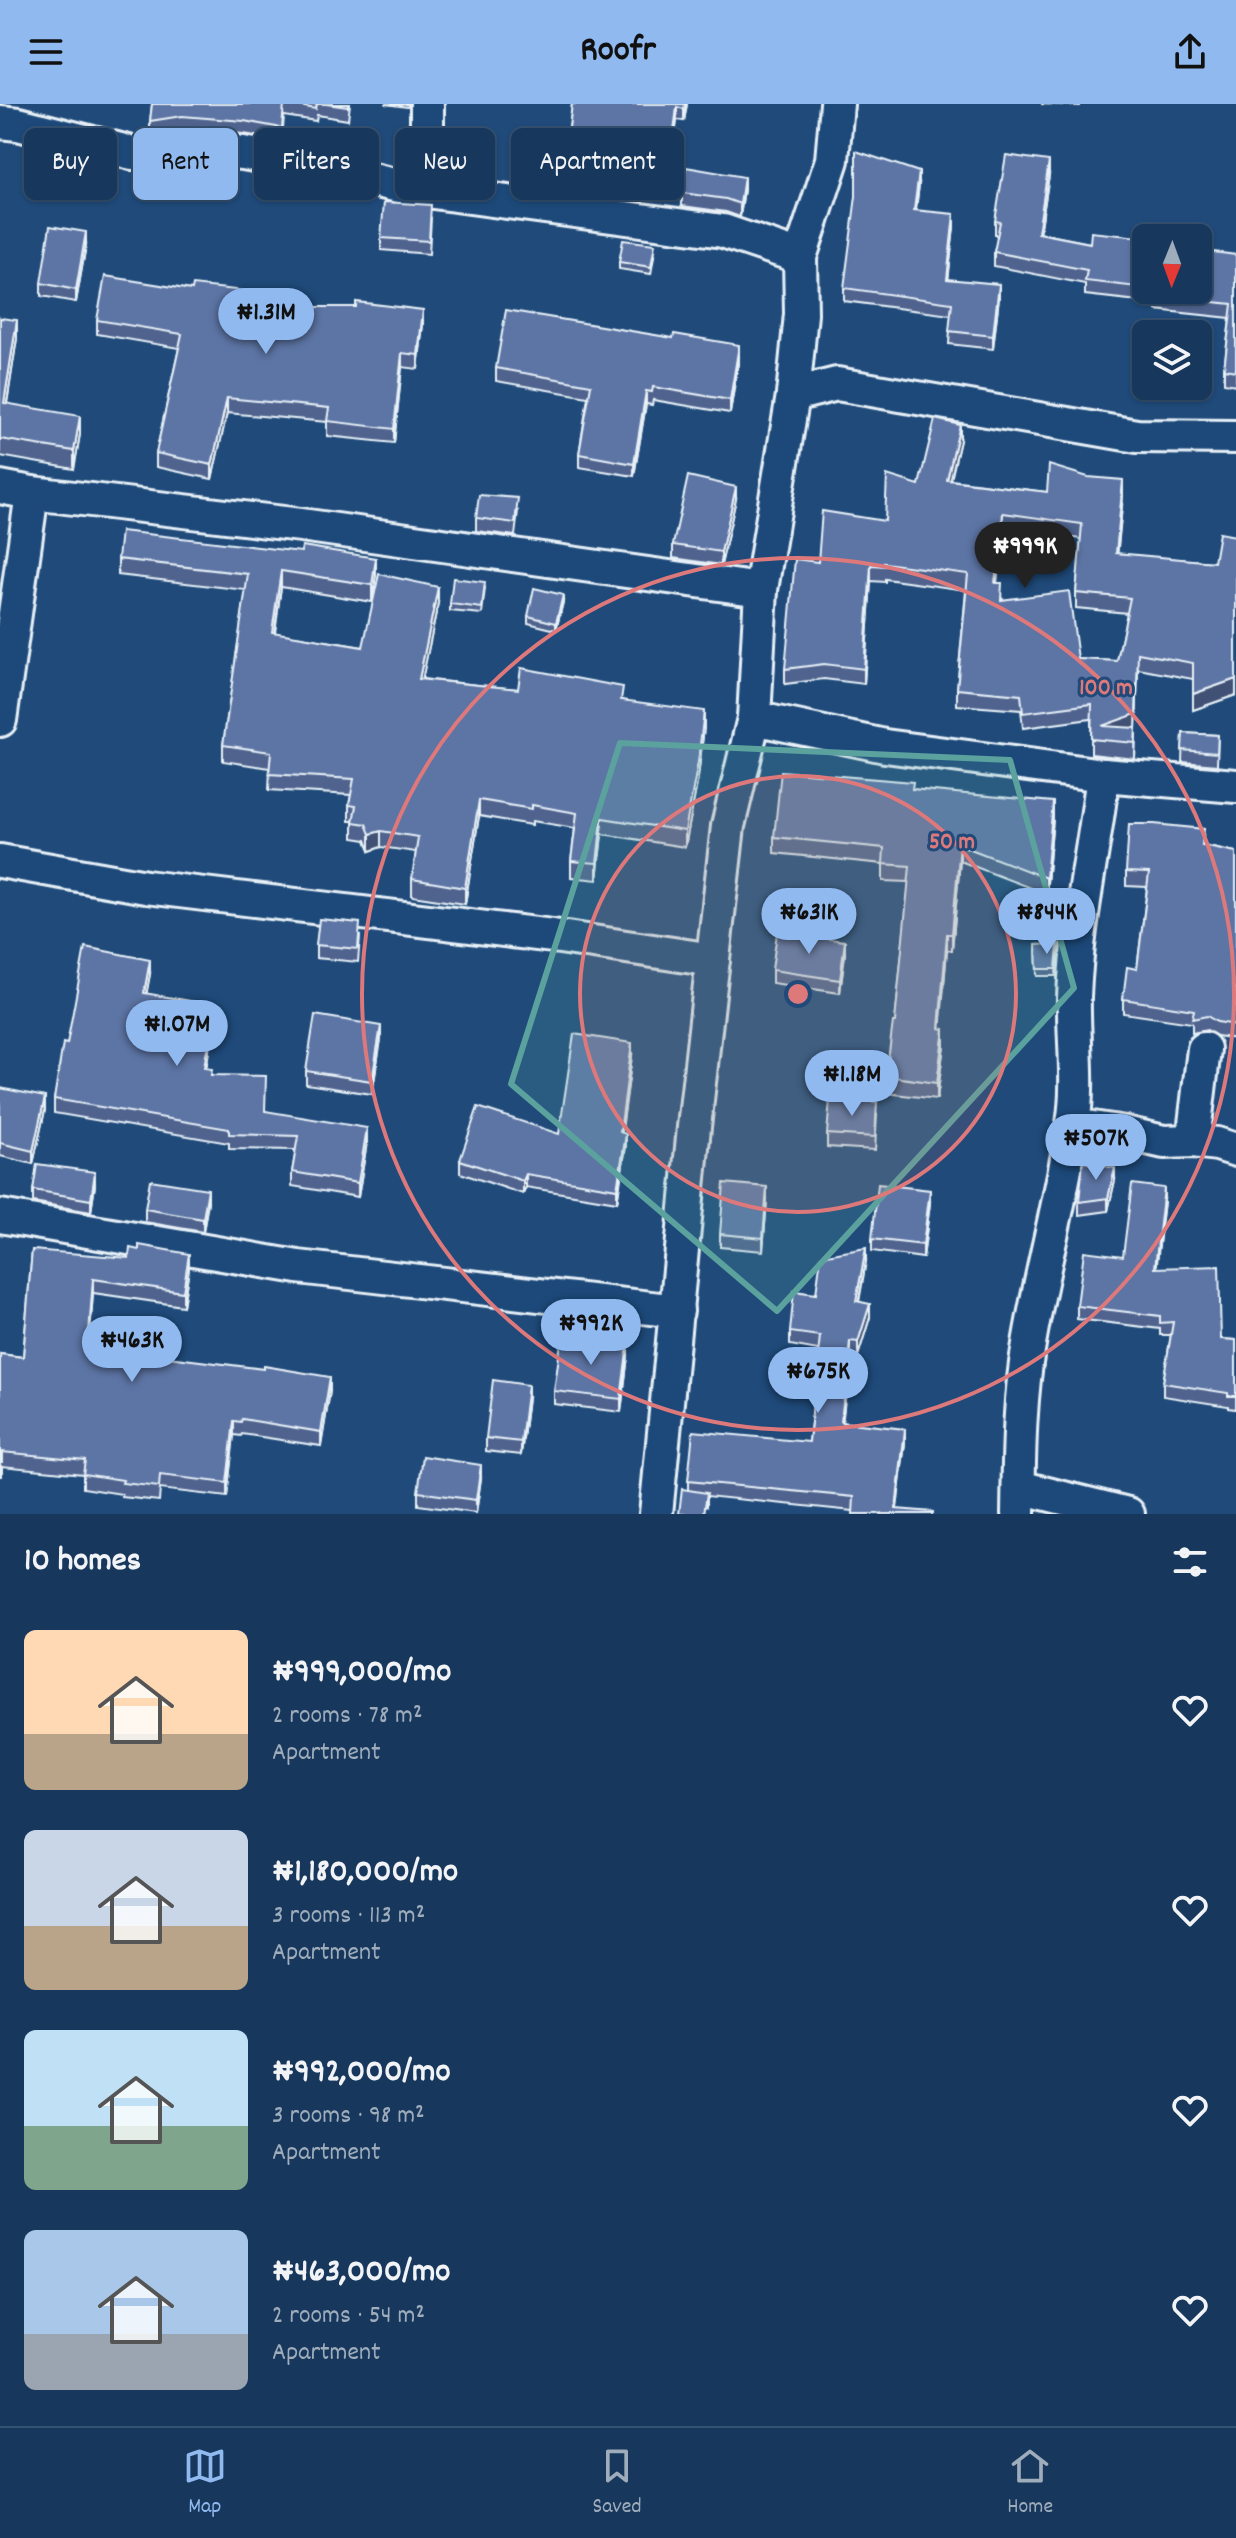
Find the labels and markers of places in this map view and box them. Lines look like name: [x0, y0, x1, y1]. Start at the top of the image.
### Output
pin: ₦1.31M: [201, 288, 331, 356]
pin: ₦999K: [969, 522, 1081, 590]
pin: ₦631K: [753, 888, 865, 956]
pin: ₦844K: [991, 888, 1103, 956]
centre of rings: [784, 980, 812, 1008]
pin: ₦1.07M: [112, 1000, 242, 1068]
pin: ₦1.18M: [787, 1050, 917, 1118]
pin: ₦507K: [1040, 1114, 1152, 1182]
pin: ₦992K: [535, 1299, 647, 1367]
pin: ₦463K: [76, 1316, 188, 1384]
pin: ₦675K: [762, 1347, 874, 1415]

